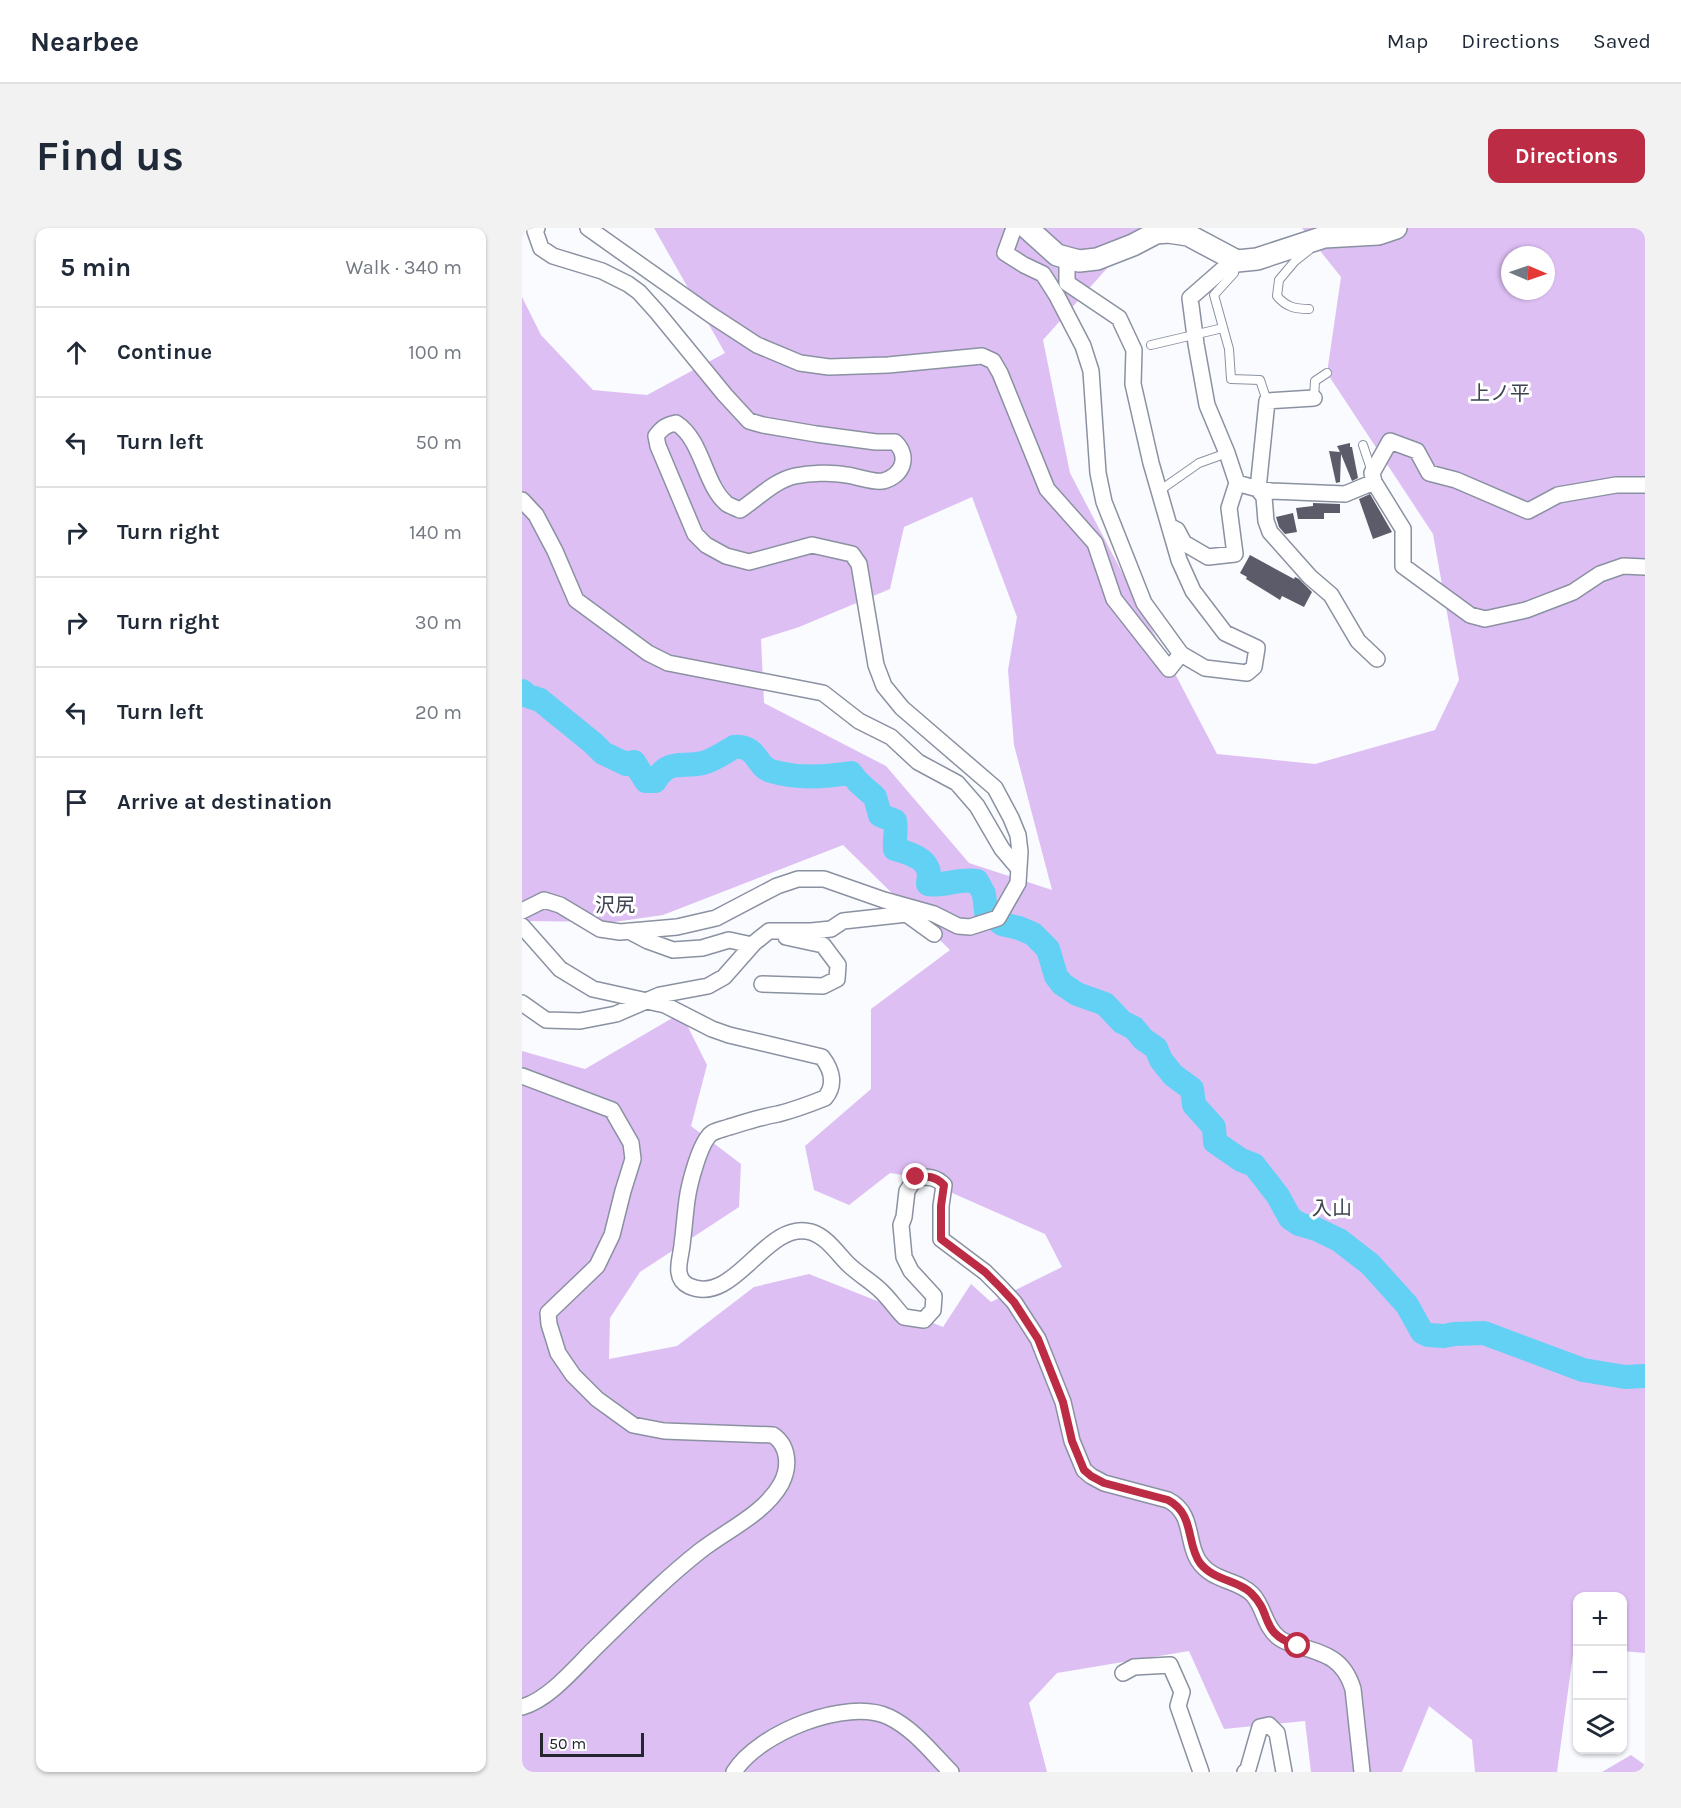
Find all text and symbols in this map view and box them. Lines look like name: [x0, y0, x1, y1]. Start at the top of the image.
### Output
text: Nearbee: [30, 25, 139, 58]
text: Map: [1387, 29, 1428, 53]
text: Directions: [1461, 29, 1560, 53]
text: Saved: [1593, 29, 1651, 53]
button: Directions: [1488, 129, 1645, 183]
text: Find us: [36, 131, 184, 181]
north arrow: [1501, 246, 1555, 300]
text: 5 min: [60, 252, 131, 283]
text: Walk · 340 m: [346, 256, 462, 279]
icon: ahead: [60, 336, 93, 369]
text: Continue: [117, 339, 212, 365]
text: 100 m: [408, 341, 462, 364]
district label: 上ノ平: [1470, 382, 1530, 405]
icon: left: [60, 426, 93, 459]
text: Turn left: [117, 429, 204, 455]
text: 50 m: [415, 431, 462, 454]
icon: right: [60, 516, 93, 549]
text: Turn right: [117, 519, 220, 545]
text: 140 m: [409, 521, 462, 544]
icon: right: [60, 606, 93, 639]
text: Turn right: [117, 609, 220, 635]
text: 30 m: [415, 611, 462, 634]
icon: left: [60, 696, 93, 729]
text: Turn left: [117, 699, 204, 725]
text: 20 m: [415, 701, 462, 724]
icon: arrive: [60, 786, 93, 819]
text: Arrive at destination: [117, 789, 332, 815]
district label: 沢尻: [595, 894, 635, 917]
route end: [902, 1163, 928, 1189]
district label: 入山: [1312, 1197, 1352, 1220]
map controls: [1573, 1592, 1627, 1754]
button: +: [1573, 1592, 1627, 1646]
route start: [1284, 1632, 1310, 1658]
button: −: [1573, 1646, 1627, 1700]
button: layers: [1573, 1700, 1627, 1754]
scale bar: [540, 1730, 644, 1758]
text: 50 m: [549, 1734, 586, 1753]

